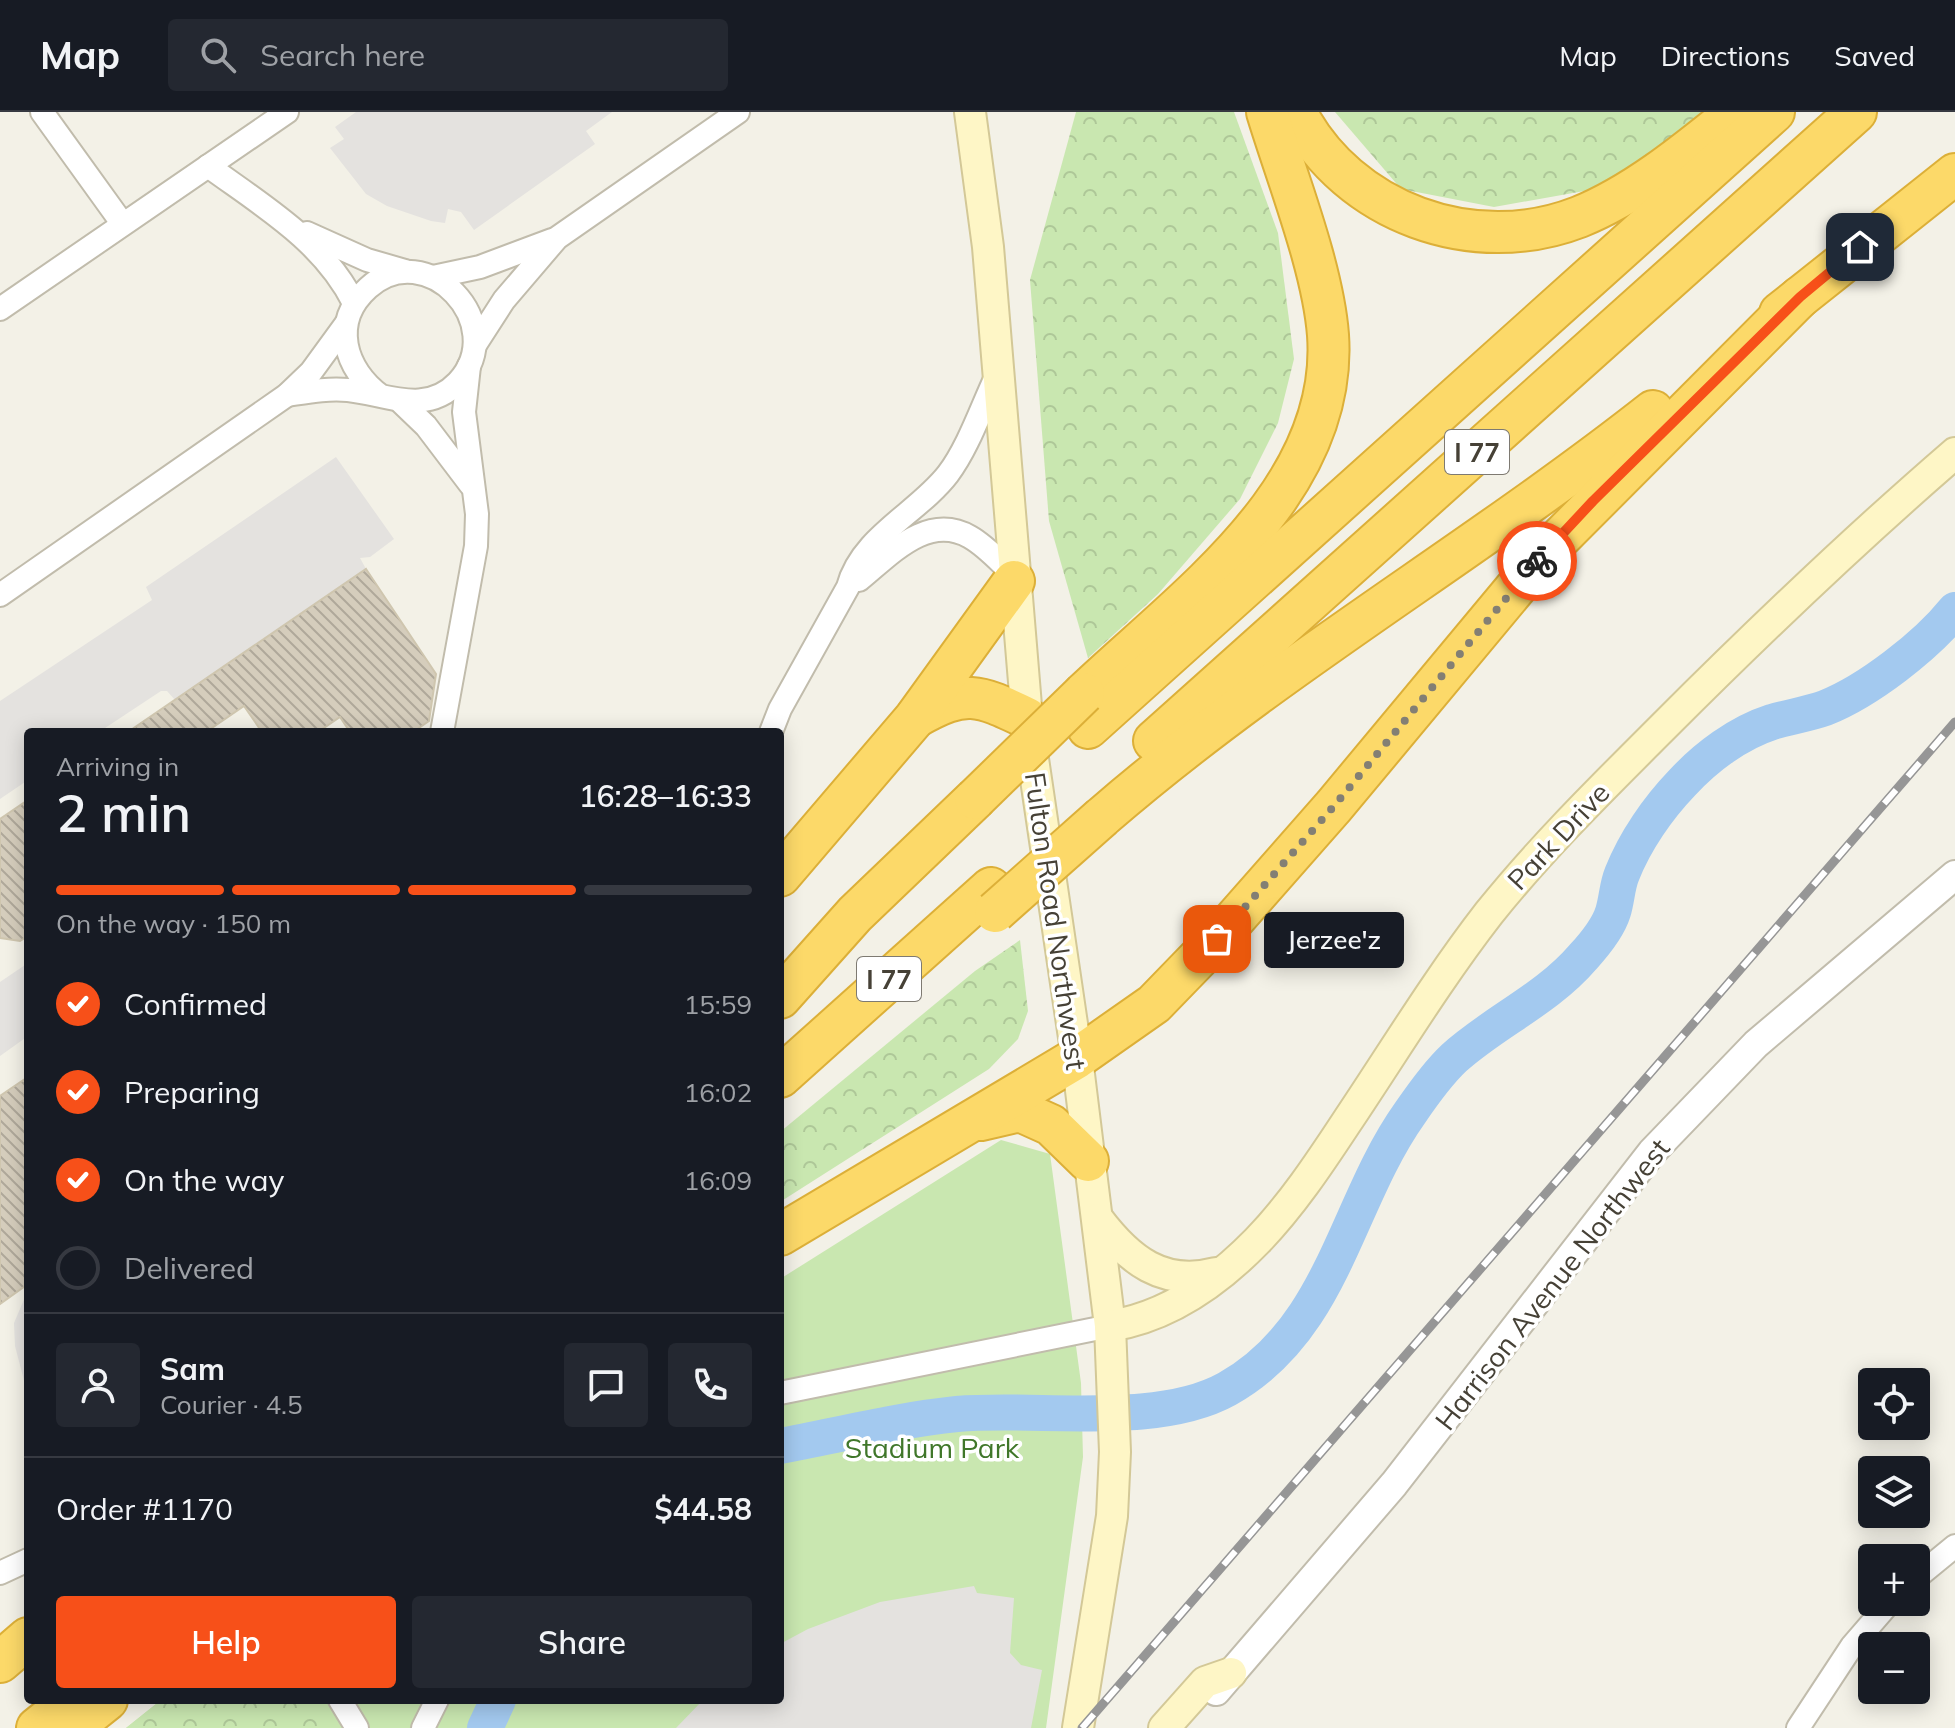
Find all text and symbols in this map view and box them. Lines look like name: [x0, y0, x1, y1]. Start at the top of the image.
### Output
search box: [168, 19, 728, 91]
text: Map: [40, 31, 120, 79]
icon: search: [196, 33, 240, 77]
text: Search here: [260, 36, 425, 74]
text: Map: [1559, 38, 1617, 73]
text: Directions: [1661, 38, 1790, 73]
text: Saved: [1834, 38, 1915, 73]
pin: [1826, 213, 1894, 281]
icon: home: [1838, 225, 1882, 269]
road number: I 77: [1445, 430, 1509, 474]
courier: [1497, 521, 1577, 601]
icon: bike: [1515, 539, 1559, 583]
text: Arriving in: [56, 750, 179, 783]
street label: Fulton Road Northwest: [1018, 770, 1094, 1072]
street label: Park Drive: [1500, 775, 1616, 897]
text: 16:28–16:33: [579, 777, 752, 815]
text: 2 min: [56, 780, 191, 845]
pin: [1183, 905, 1251, 973]
text: On the way · 150 m: [56, 907, 291, 940]
callout: Jerzee'z: [1265, 911, 1405, 967]
icon: bag: [1195, 917, 1239, 961]
text: Jerzee'z: [1287, 923, 1381, 956]
road number: I 77: [857, 957, 921, 1001]
icon: check: [56, 982, 100, 1026]
text: Confirmed: [124, 985, 267, 1023]
text: 15:59: [684, 988, 752, 1021]
icon: check: [56, 1070, 100, 1114]
text: Preparing: [124, 1073, 260, 1111]
text: 16:02: [684, 1076, 752, 1109]
street label: Harrison Avenue Northwest: [1427, 1131, 1677, 1437]
icon: check: [56, 1158, 100, 1202]
text: On the way: [124, 1161, 284, 1199]
text: 16:09: [684, 1164, 752, 1197]
text: Delivered: [124, 1249, 254, 1287]
button: person: [56, 1343, 140, 1427]
button: chat: [564, 1343, 648, 1427]
button: phone: [668, 1343, 752, 1427]
text: Sam: [160, 1350, 225, 1388]
map controls: [1858, 1368, 1930, 1704]
button: locate: [1858, 1368, 1930, 1440]
text: Courier · 4.5: [160, 1388, 303, 1421]
park label: Stadium Park: [845, 1430, 1020, 1465]
button: layers: [1858, 1456, 1930, 1528]
text: Order #1170: [56, 1490, 233, 1528]
text: $44.58: [655, 1490, 752, 1528]
button: +: [1858, 1544, 1930, 1616]
button: Help: [56, 1596, 396, 1688]
button: Share: [412, 1596, 752, 1688]
button: −: [1858, 1632, 1930, 1704]

